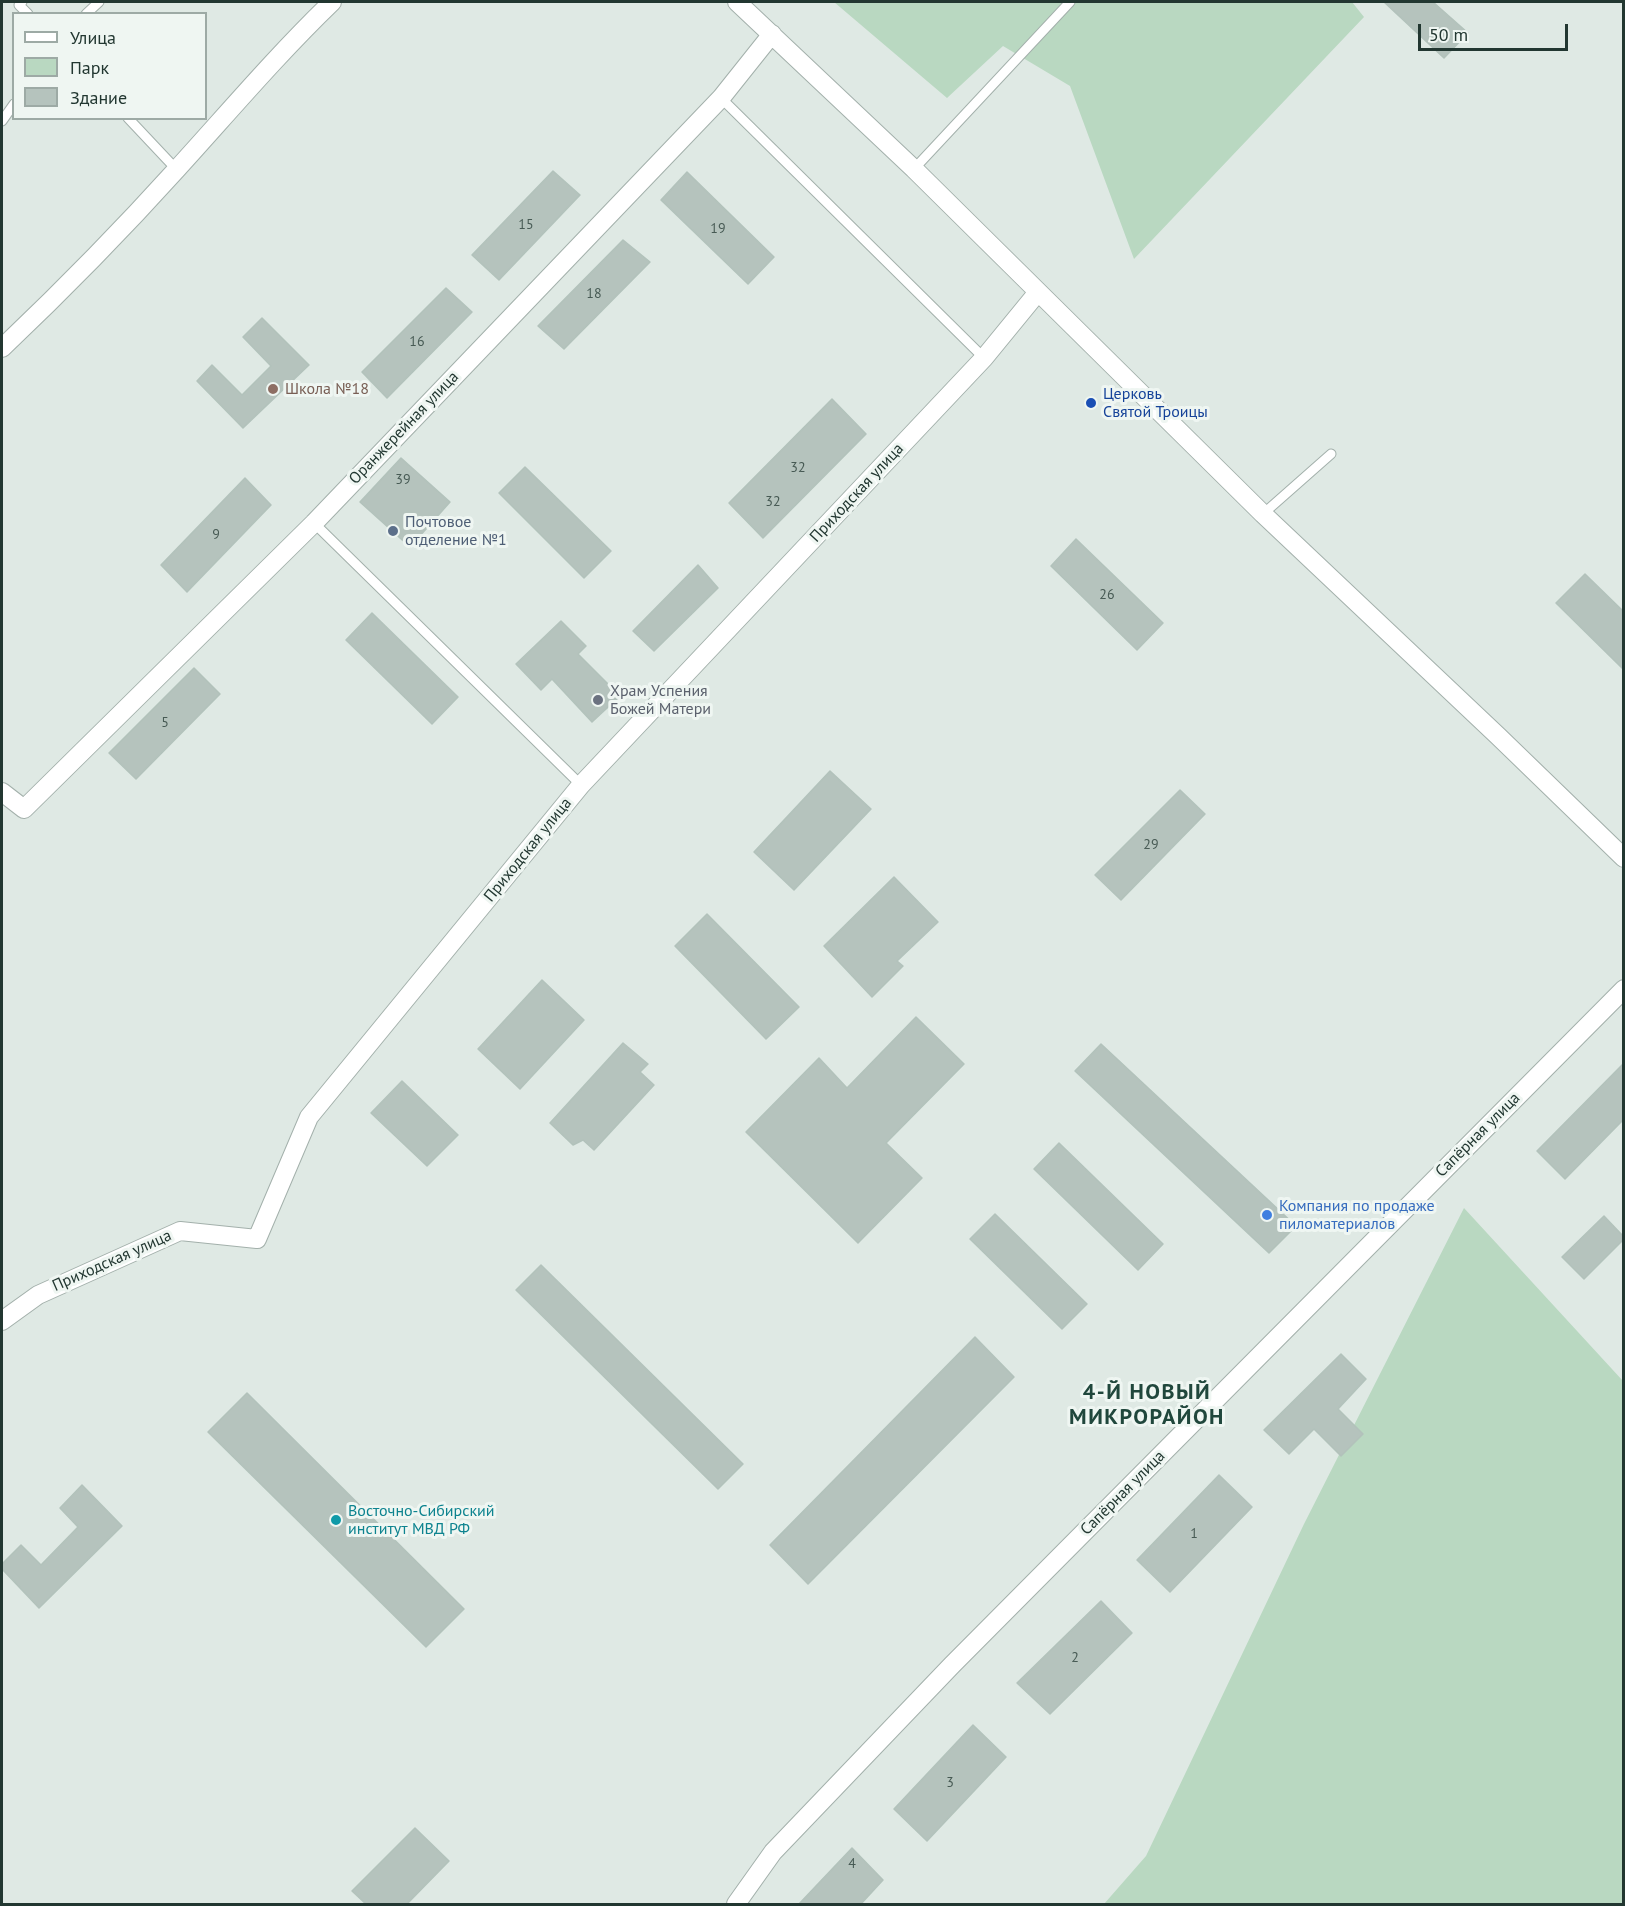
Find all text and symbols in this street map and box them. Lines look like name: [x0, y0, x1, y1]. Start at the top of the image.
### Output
legend: [12, 12, 207, 120]
scale bar: [1421, 12, 1571, 50]
text: 50 m: [1429, 23, 1468, 46]
text: Улица: [70, 26, 116, 49]
text: Парк: [70, 56, 109, 79]
text: Здание: [70, 86, 127, 109]
house number: 15: [518, 217, 534, 233]
house number: 19: [710, 221, 726, 237]
house number: 18: [586, 286, 602, 302]
house number: 16: [409, 334, 425, 350]
street label: Оранжерейная улица: [345, 368, 463, 488]
place label: Школа №18: [285, 379, 369, 399]
marker: Школа №18: [266, 382, 280, 396]
place label: Церковь Святой Троицы: [1103, 384, 1208, 422]
marker: Церковь Святой Троицы: [1084, 396, 1098, 410]
street label: Приходская улица: [806, 440, 908, 546]
house number: 32: [790, 460, 806, 476]
house number: 39: [395, 472, 411, 488]
house number: 32: [765, 494, 781, 510]
place label: Почтовое отделение №1: [405, 512, 507, 550]
marker: Почтовое отделение №1: [386, 524, 400, 538]
house number: 9: [212, 527, 220, 543]
house number: 26: [1099, 587, 1115, 603]
place label: Храм Успения Божей Матери: [610, 681, 711, 719]
marker: Храм Успения Божей Матери: [591, 693, 605, 707]
house number: 5: [161, 715, 169, 731]
street label: Приходская улица: [480, 794, 576, 906]
house number: 29: [1143, 837, 1159, 853]
street label: Сапёрная улица: [1432, 1089, 1524, 1181]
place label: Компания по продаже пиломатериалов: [1279, 1196, 1435, 1234]
marker: Компания по продаже пиломатериалов: [1260, 1208, 1274, 1222]
street label: Приходская улица: [49, 1226, 175, 1296]
district label: 4-Й НОВЫЙ МИКРОРАЙОН: [1069, 1380, 1225, 1432]
street label: Сапёрная улица: [1077, 1447, 1169, 1539]
place label: Восточно-Сибирский институт МВД РФ: [348, 1501, 495, 1539]
marker: Восточно-Сибирский институт МВД РФ: [329, 1513, 343, 1527]
house number: 1: [1190, 1526, 1198, 1542]
house number: 2: [1071, 1650, 1079, 1666]
house number: 3: [946, 1775, 954, 1791]
house number: 4: [848, 1856, 856, 1872]

